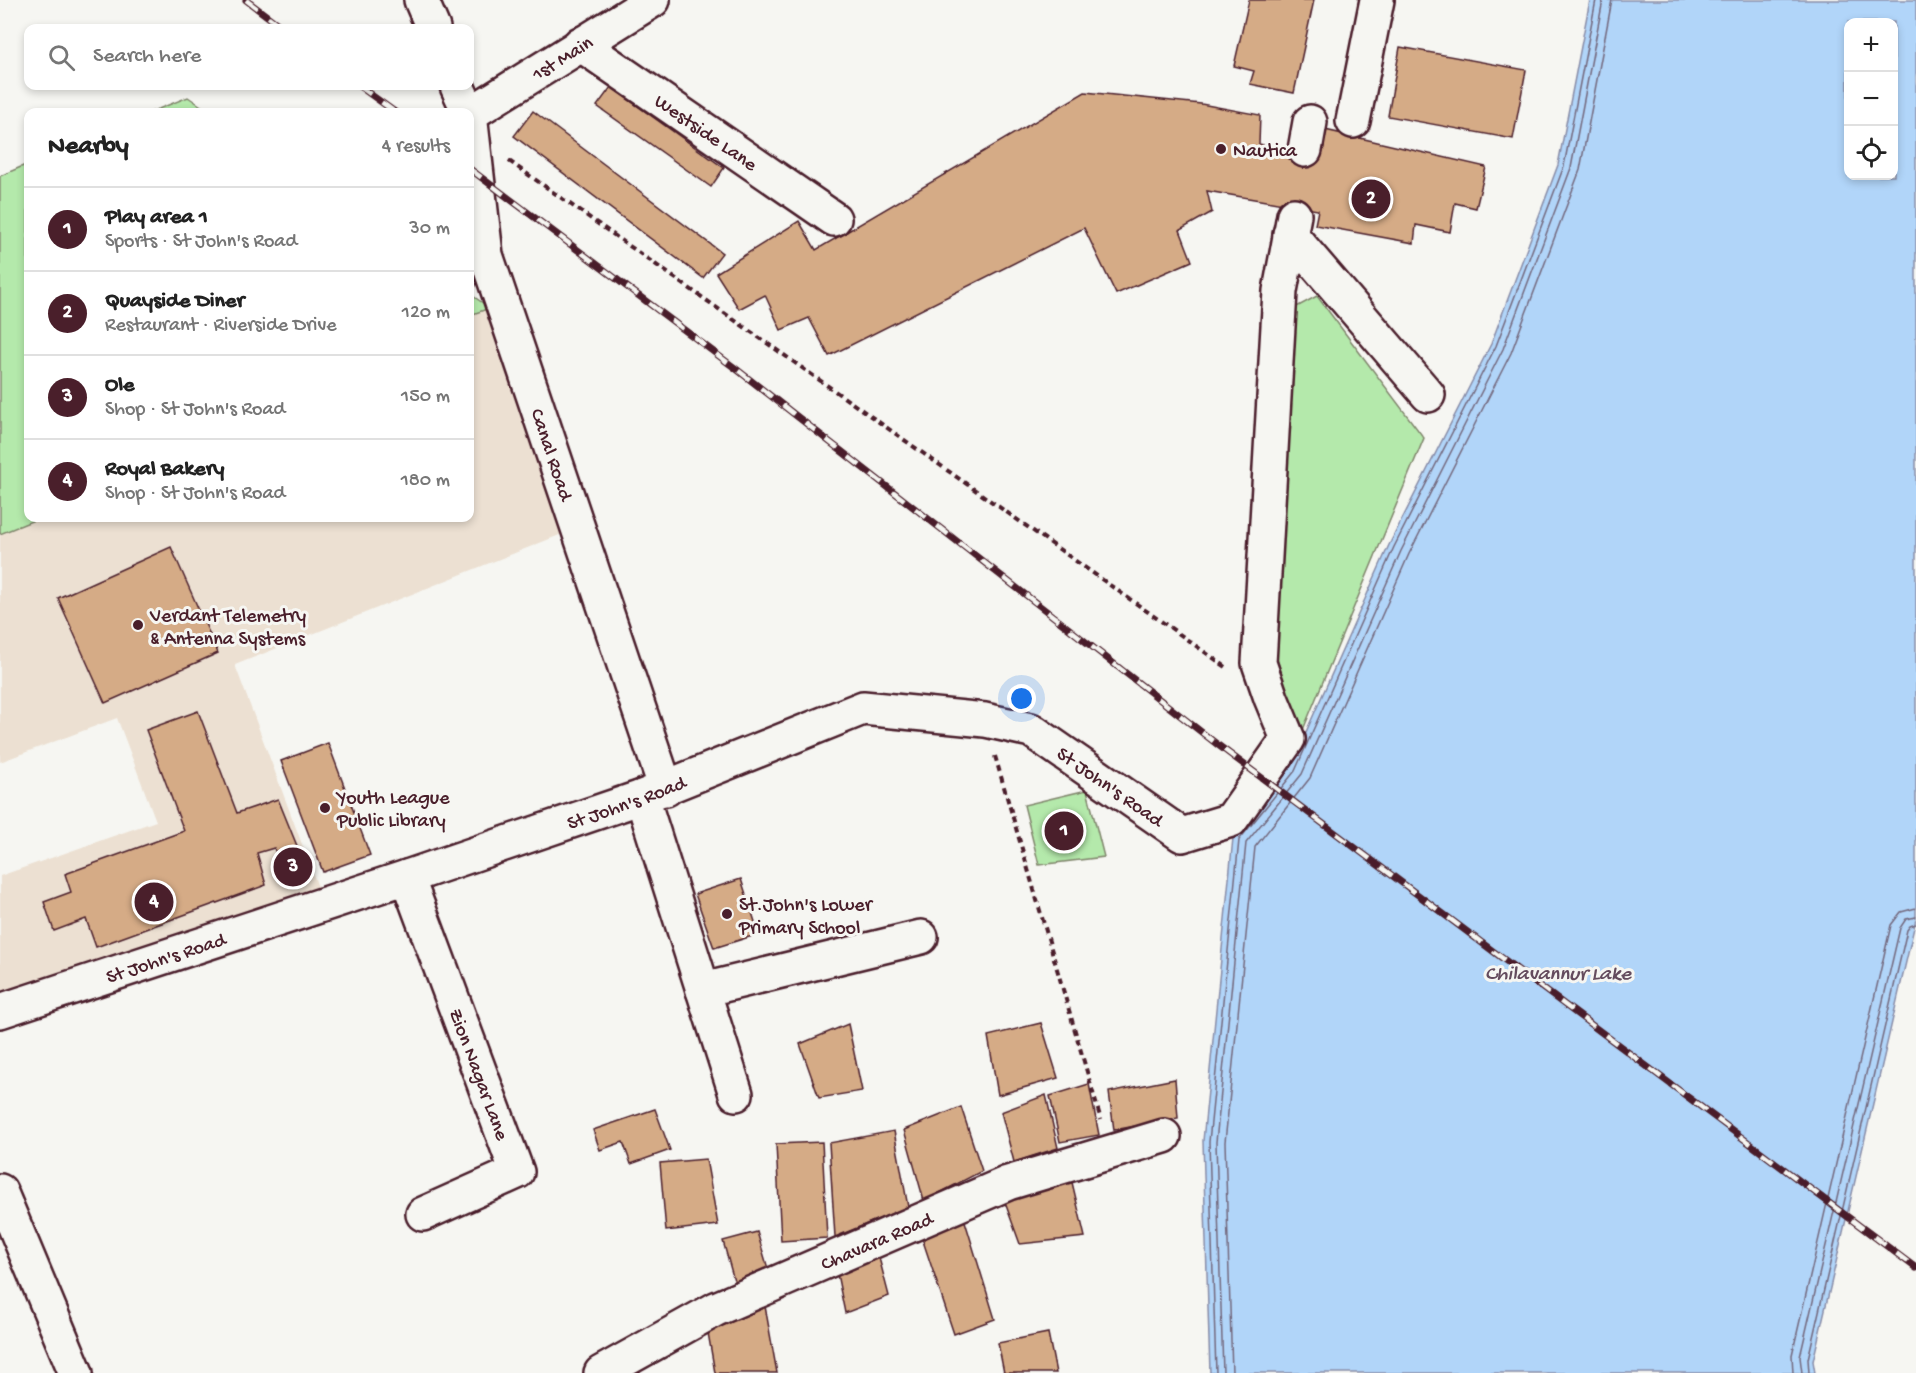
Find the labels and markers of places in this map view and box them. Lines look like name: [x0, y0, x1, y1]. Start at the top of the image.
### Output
place label: Nautica: [1233, 141, 1298, 164]
marker: Nautica: [1214, 142, 1228, 156]
pin: 2: [1352, 176, 1390, 222]
place label: Verdant Telemetry & Antenna Systems: [149, 606, 306, 652]
marker: Verdant Telemetry & Antenna Systems: [131, 618, 145, 632]
place label: Youth League Public Library: [335, 788, 450, 834]
marker: Youth League Public Library: [318, 801, 332, 815]
pin: 1: [1044, 808, 1084, 854]
pin: 3: [274, 844, 312, 890]
pin: 4: [134, 880, 174, 924]
place label: St.John's Lower Primary School: [738, 895, 874, 941]
marker: St.John's Lower Primary School: [720, 907, 734, 921]

